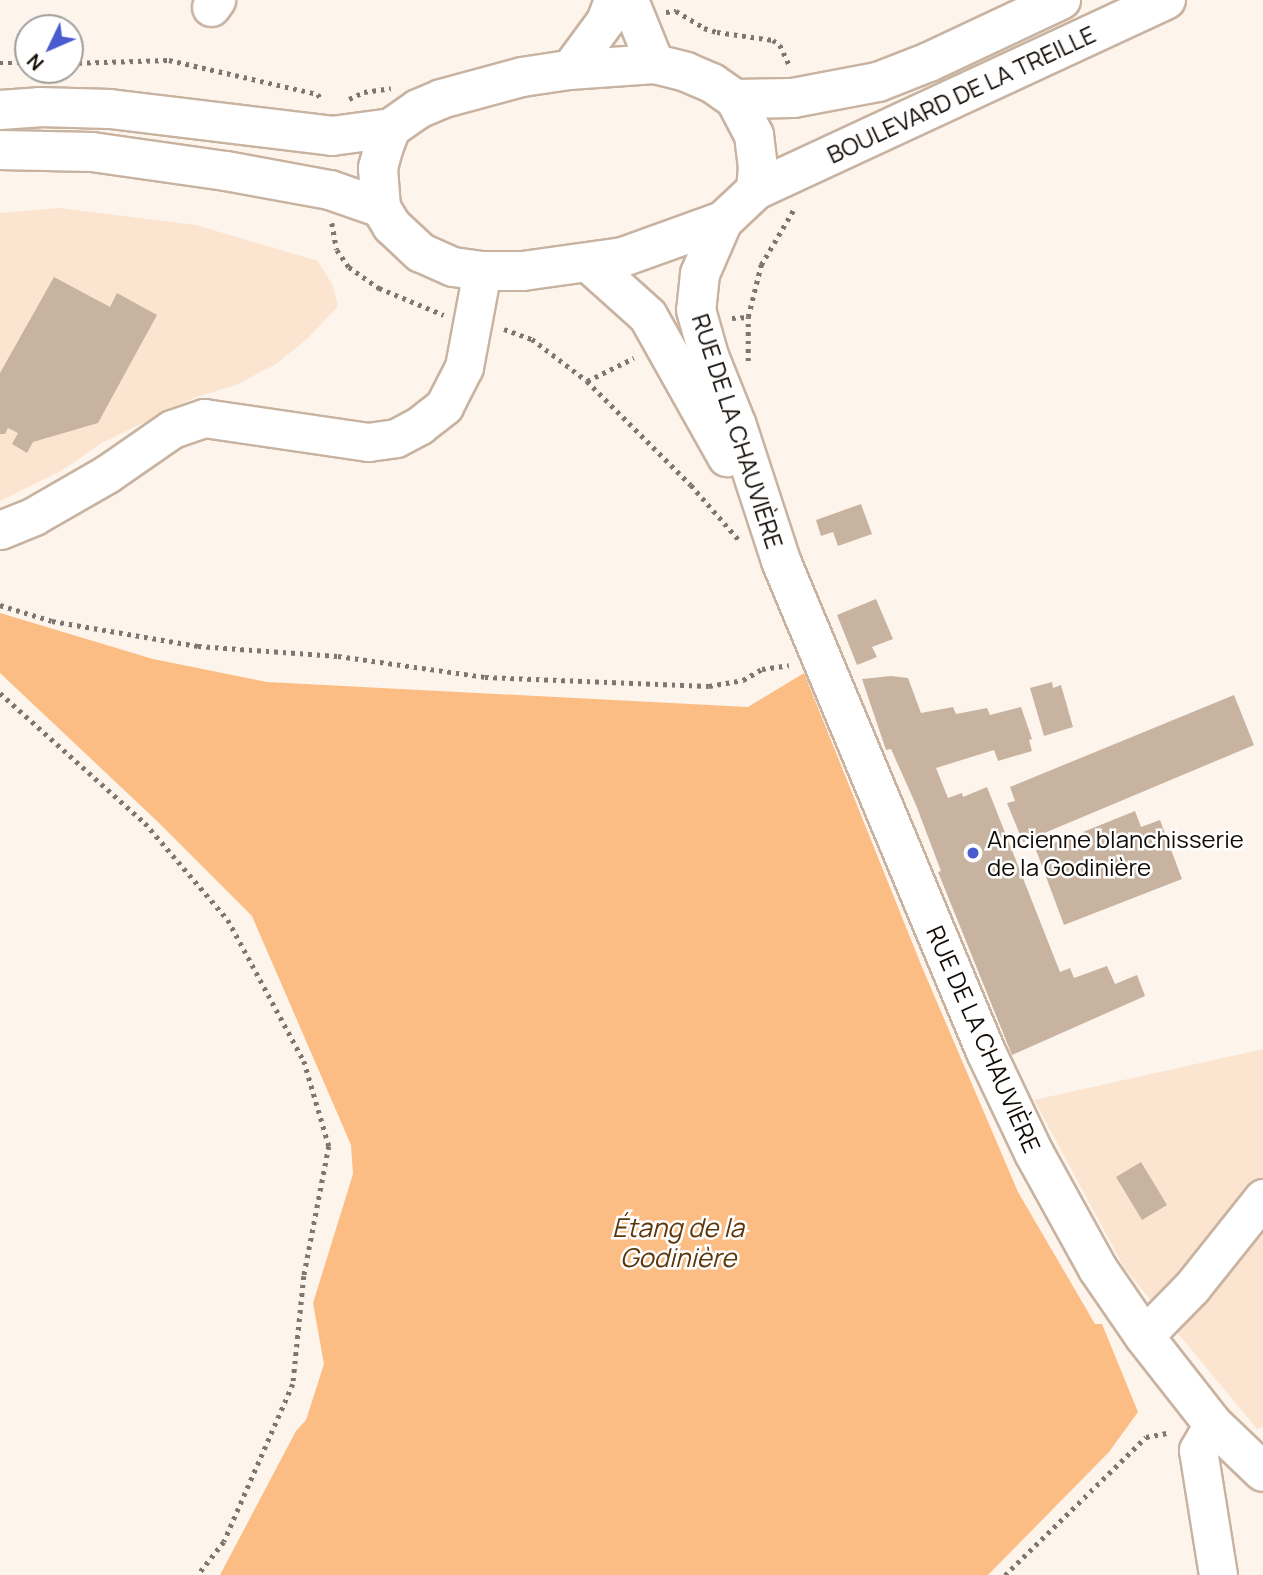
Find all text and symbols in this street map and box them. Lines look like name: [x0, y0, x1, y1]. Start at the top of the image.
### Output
north arrow: [14, 14, 84, 84]
street label: BOULEVARD DE LA TREILLE: [822, 19, 1100, 169]
text: N: [21, 48, 49, 76]
street label: RUE DE LA CHAUVIÈRE: [686, 310, 790, 552]
place label: Ancienne blanchisserie de la Godinière: [987, 825, 1244, 881]
marker: Ancienne blanchisserie de la Godinière: [965, 845, 981, 861]
street label: RUE DE LA CHAUVIÈRE: [921, 921, 1047, 1157]
water label: Étang de la Godinière: [612, 1212, 744, 1274]

